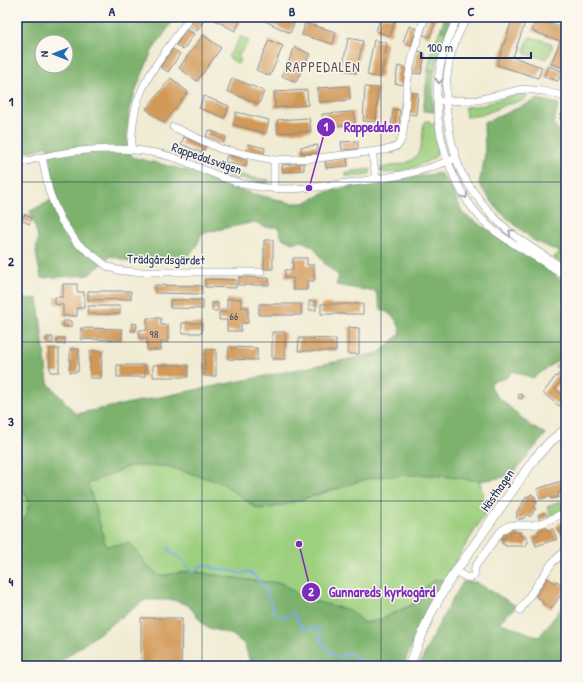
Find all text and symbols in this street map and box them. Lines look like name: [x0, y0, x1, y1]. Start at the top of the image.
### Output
text: A: [109, 2, 116, 20]
text: B: [289, 2, 296, 20]
text: C: [467, 2, 475, 20]
north arrow: [34, 34, 74, 74]
scale bar: [421, 34, 531, 60]
text: 100 m: [427, 39, 453, 56]
text: N: [37, 51, 51, 57]
district label: RAPPEDALEN: [285, 57, 361, 76]
one-way arrow: [435, 78, 444, 84]
text: 1: [9, 92, 14, 110]
callout: Rappedalen: [316, 114, 408, 140]
text: Rappedalen: [344, 117, 400, 138]
text: 1: [324, 118, 329, 135]
street label: Rappedalsvägen: [170, 138, 245, 178]
one-way arrow: [461, 192, 468, 199]
one-way arrow: [508, 230, 515, 237]
street label: Trädgårdsgärdet: [127, 249, 206, 269]
text: 2: [8, 252, 15, 270]
house number: 66: [230, 309, 239, 323]
house number: 98: [150, 327, 159, 341]
text: 3: [8, 412, 14, 430]
street label: Hästhagen: [476, 465, 518, 515]
text: 4: [9, 572, 14, 590]
callout: Gunnareds kyrkogård: [301, 579, 443, 605]
text: Gunnareds kyrkogård: [329, 582, 436, 603]
text: 2: [308, 583, 314, 600]

